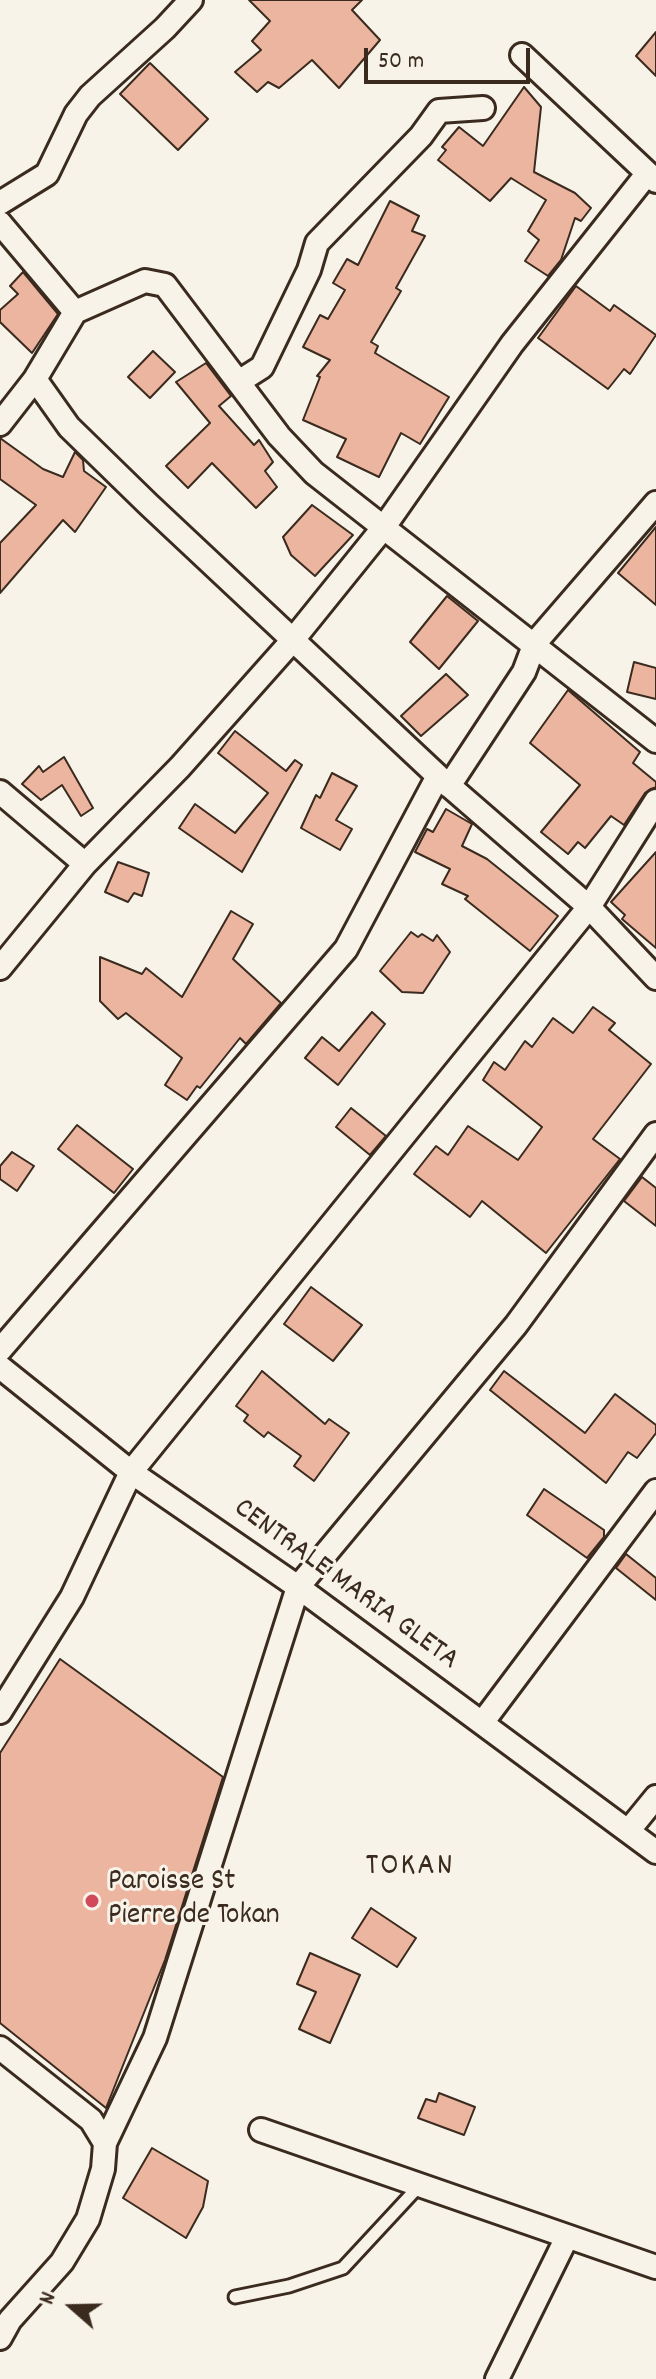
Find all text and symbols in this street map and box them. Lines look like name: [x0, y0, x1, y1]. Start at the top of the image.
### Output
scale bar: [368, 32, 534, 82]
text: 50 m: [378, 45, 424, 79]
street label: CENTRALE MARIA GLETA: [225, 1492, 465, 1680]
district label: TOKAN: [365, 1850, 455, 1888]
place label: Paroisse St Pierre de Tokan: [108, 1866, 280, 1936]
marker: Paroisse St Pierre de Tokan: [83, 1892, 101, 1910]
north arrow: [32, 2267, 112, 2347]
text: N: [33, 2288, 65, 2309]

